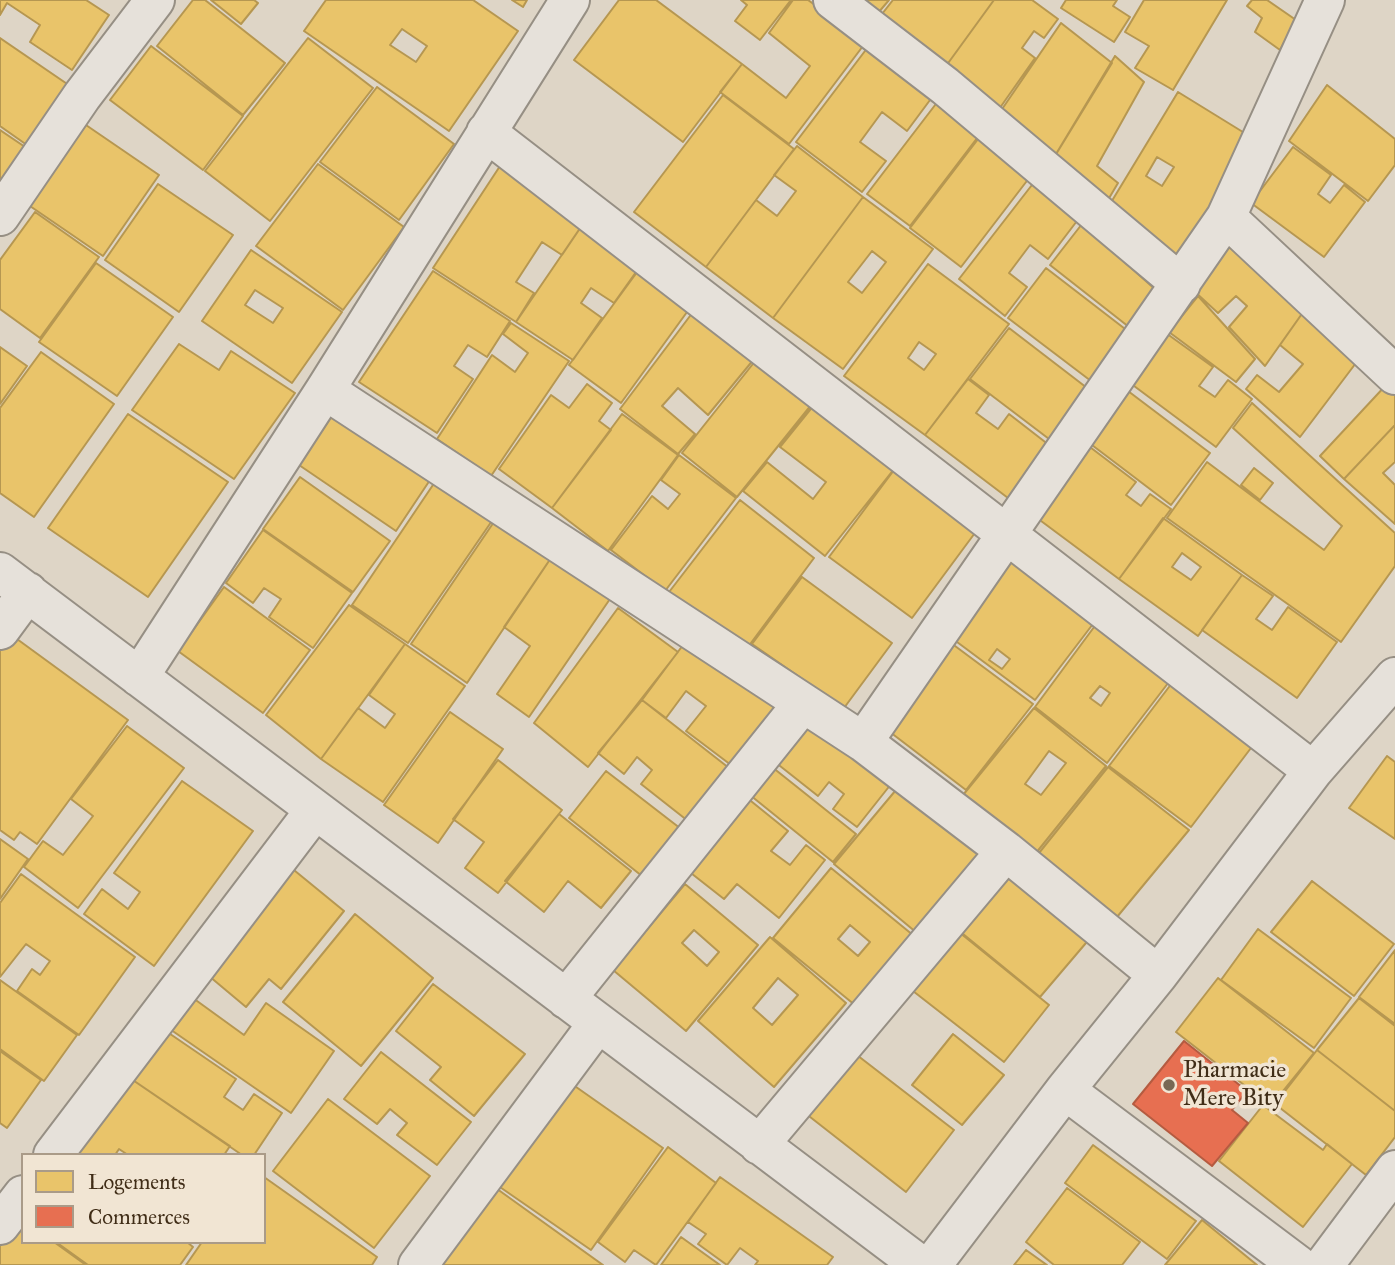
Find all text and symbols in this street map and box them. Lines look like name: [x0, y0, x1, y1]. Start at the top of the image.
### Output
place label: Pharmacie Mere Bity: [1183, 1057, 1286, 1113]
marker: Pharmacie Mere Bity: [1161, 1077, 1177, 1093]
legend: [21, 1153, 266, 1244]
text: Logements: [88, 1169, 185, 1195]
text: Commerces: [88, 1204, 190, 1230]

